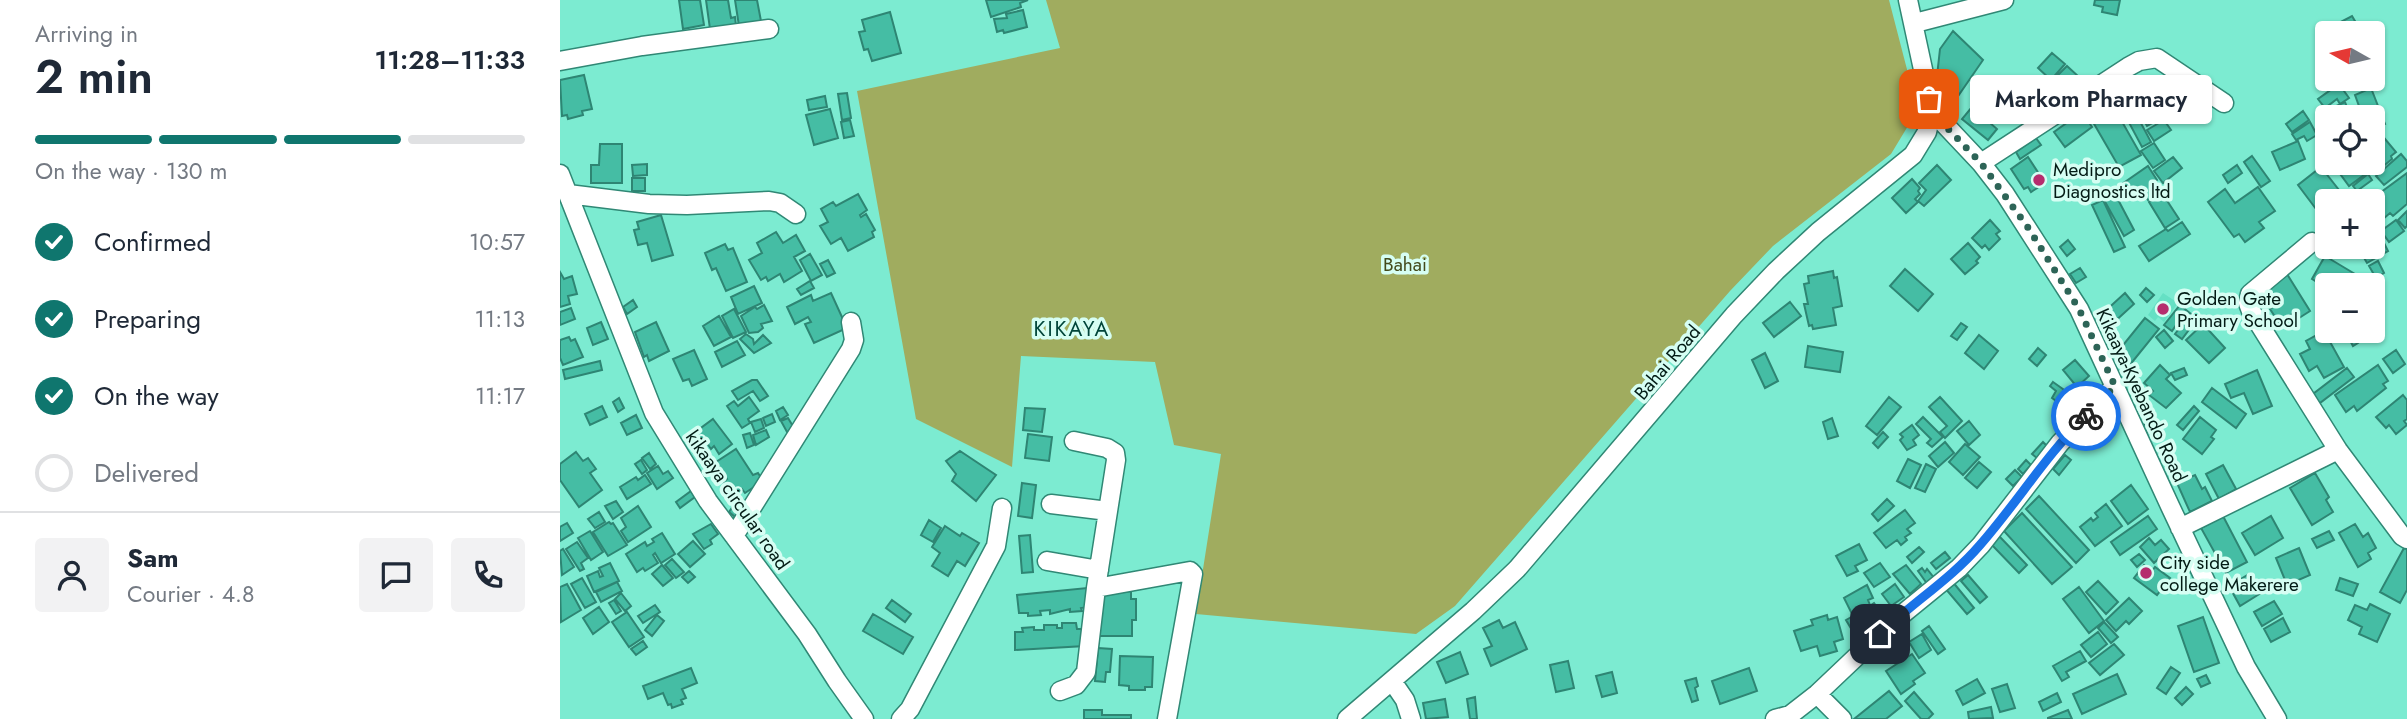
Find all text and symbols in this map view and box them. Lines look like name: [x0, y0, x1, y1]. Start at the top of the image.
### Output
text: Arriving in: [35, 17, 138, 51]
north arrow: [2315, 21, 2385, 91]
map controls: [2315, 21, 2385, 343]
text: 11:28–11:33: [374, 41, 525, 79]
text: 2 min: [35, 44, 153, 110]
pin: [1899, 69, 1959, 129]
callout: Markom Pharmacy: [1971, 74, 2212, 124]
icon: bag: [1910, 80, 1948, 118]
text: Markom Pharmacy: [1995, 82, 2187, 116]
button: locate: [2315, 105, 2385, 175]
text: On the way · 130 m: [35, 154, 227, 188]
place label: Medipro Diagnostics ltd: [2053, 156, 2171, 205]
marker: Medipro Diagnostics ltd: [2031, 172, 2047, 188]
button: +: [2315, 189, 2385, 259]
icon: check: [35, 223, 73, 261]
text: Confirmed: [94, 223, 211, 261]
text: 10:57: [469, 225, 525, 259]
park label: Bahai: [1383, 251, 1427, 278]
button: −: [2315, 273, 2385, 343]
place label: Golden Gate Primary School: [2177, 285, 2298, 334]
icon: check: [35, 300, 73, 338]
text: Preparing: [94, 300, 201, 338]
marker: Golden Gate Primary School: [2155, 301, 2171, 317]
text: 11:13: [474, 302, 525, 336]
street label: Kikaaya-Kyebando Road: [2089, 304, 2194, 487]
district label: KIKAYA: [1034, 314, 1110, 344]
street label: Bahai Road: [1628, 319, 1707, 406]
icon: check: [35, 377, 73, 415]
text: On the way: [94, 377, 219, 415]
text: 11:17: [475, 379, 525, 413]
courier: [2051, 381, 2121, 451]
icon: bike: [2067, 397, 2105, 435]
street label: kikaaya circular road: [679, 425, 796, 575]
text: Delivered: [94, 454, 199, 492]
button: person: [35, 538, 109, 612]
button: chat: [359, 538, 433, 612]
button: phone: [451, 538, 525, 612]
text: Sam: [127, 539, 179, 577]
place label: City side college Makerere: [2160, 549, 2299, 598]
marker: City side college Makerere: [2138, 565, 2154, 581]
text: Courier · 4.8: [127, 577, 255, 611]
pin: [1850, 604, 1910, 664]
icon: home: [1861, 615, 1899, 653]

